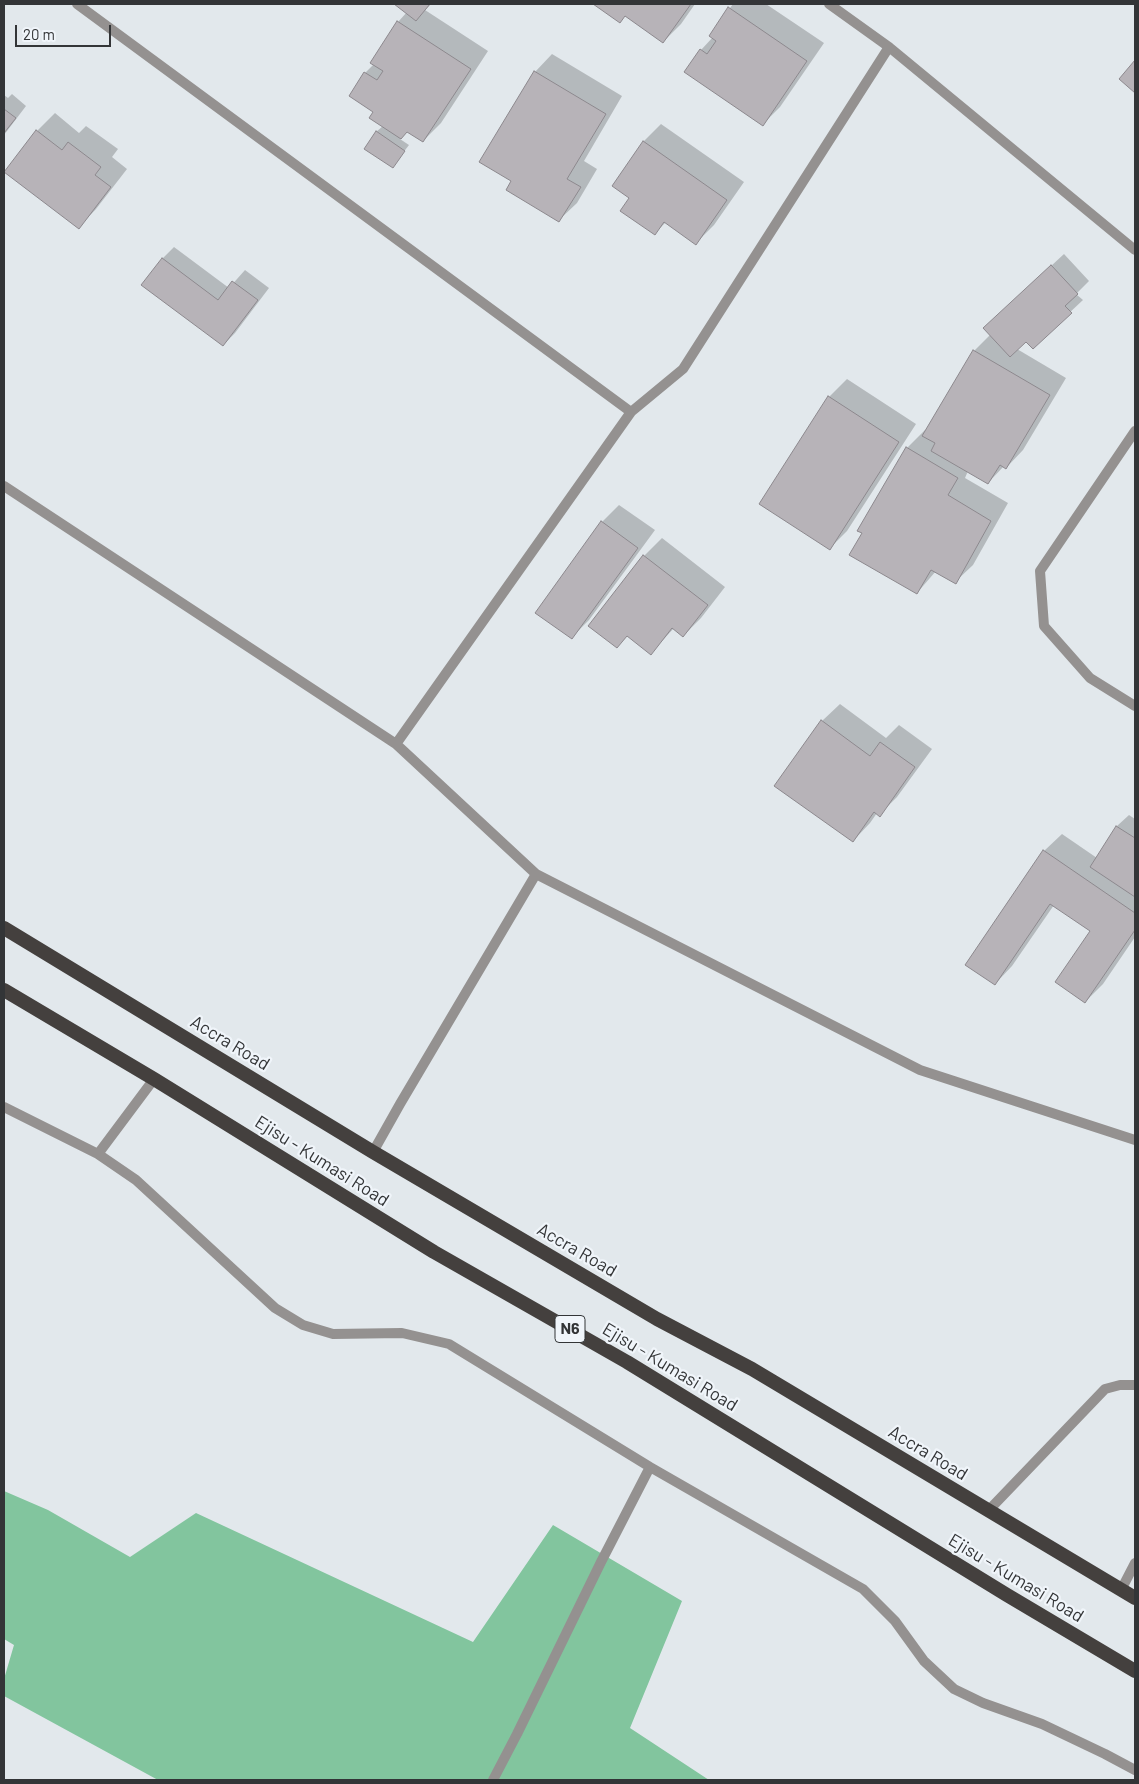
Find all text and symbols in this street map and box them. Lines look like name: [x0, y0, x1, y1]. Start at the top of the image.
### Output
scale bar: [18, 15, 114, 47]
text: 20 m: [23, 25, 55, 43]
street label: Accra Road: [187, 1011, 273, 1075]
street label: Ejisu - Kumasi Road: [251, 1111, 393, 1211]
street label: Accra Road: [533, 1219, 621, 1281]
road number: N6: [555, 1316, 585, 1342]
street label: Ejisu - Kumasi Road: [598, 1318, 742, 1416]
street label: Accra Road: [885, 1421, 971, 1485]
street label: Ejisu - Kumasi Road: [944, 1529, 1088, 1627]

